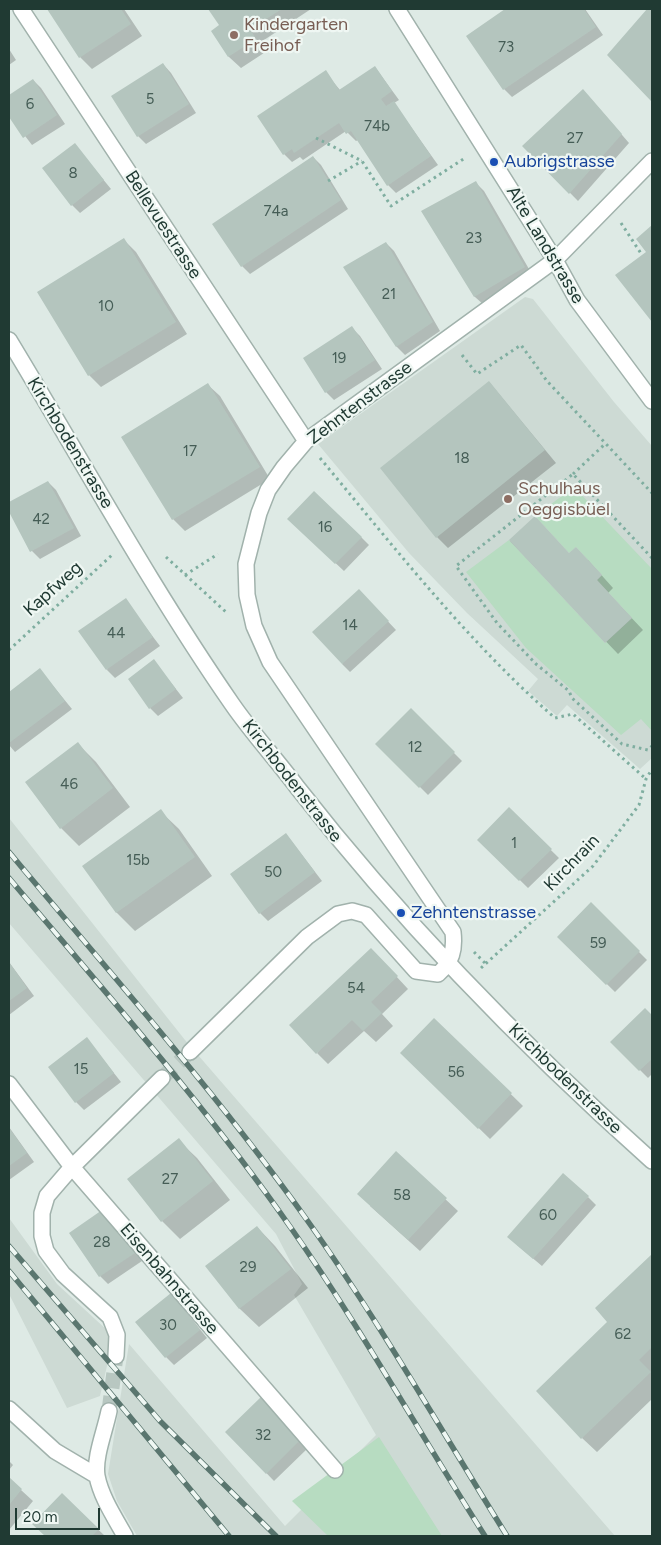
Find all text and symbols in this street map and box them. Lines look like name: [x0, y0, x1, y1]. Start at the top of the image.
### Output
place label: Kindergarten Freihof: [244, 14, 348, 56]
marker: Kindergarten Freihof: [228, 29, 240, 41]
house number: 73: [498, 39, 514, 57]
house number: 5: [146, 91, 154, 109]
house number: 6: [26, 96, 34, 114]
house number: 74b: [364, 118, 390, 136]
house number: 27: [567, 130, 583, 148]
place label: Aubrigstrasse: [504, 151, 615, 173]
marker: Aubrigstrasse: [488, 156, 500, 168]
house number: 8: [68, 165, 78, 183]
street label: Bellevuestrasse: [120, 167, 206, 283]
street label: Alte Landstrasse: [501, 182, 589, 308]
house number: 74a: [263, 203, 289, 221]
house number: 23: [466, 230, 482, 248]
house number: 21: [382, 286, 396, 304]
house number: 10: [98, 298, 114, 316]
house number: 19: [332, 350, 346, 368]
street label: Zehntenstrasse: [304, 357, 416, 449]
street label: Kirchbodenstrasse: [22, 373, 118, 513]
house number: 17: [183, 443, 197, 461]
house number: 18: [454, 450, 470, 468]
place label: Schulhaus Oeggisbüel: [518, 478, 610, 520]
marker: Schulhaus Oeggisbüel: [502, 493, 514, 505]
house number: 42: [32, 511, 50, 529]
house number: 16: [318, 519, 332, 537]
street label: Kapfweg: [19, 557, 87, 621]
house number: 14: [342, 617, 358, 635]
house number: 44: [107, 625, 125, 643]
street label: Kirchbodenstrasse: [237, 715, 347, 847]
house number: 12: [408, 739, 422, 757]
house number: 46: [60, 776, 78, 794]
street label: Kirchrain: [540, 830, 604, 896]
house number: 1: [511, 835, 517, 853]
house number: 15b: [126, 852, 150, 870]
house number: 50: [264, 864, 282, 882]
place label: Zehntenstrasse: [411, 902, 536, 924]
marker: Zehntenstrasse: [395, 907, 407, 919]
house number: 59: [589, 935, 607, 953]
house number: 54: [347, 980, 365, 998]
street label: Kirchbodenstrasse: [504, 1019, 626, 1139]
house number: 15: [74, 1061, 88, 1079]
house number: 56: [447, 1064, 465, 1082]
house number: 27: [162, 1171, 178, 1189]
house number: 58: [393, 1187, 411, 1205]
house number: 60: [539, 1207, 557, 1225]
street label: Eisenbahnstrasse: [115, 1219, 223, 1339]
house number: 28: [93, 1234, 111, 1252]
house number: 29: [240, 1259, 256, 1277]
house number: 30: [159, 1317, 177, 1335]
house number: 62: [615, 1326, 631, 1344]
house number: 32: [255, 1427, 271, 1445]
scale bar: [18, 1498, 102, 1530]
text: 20 m: [23, 1508, 57, 1526]

